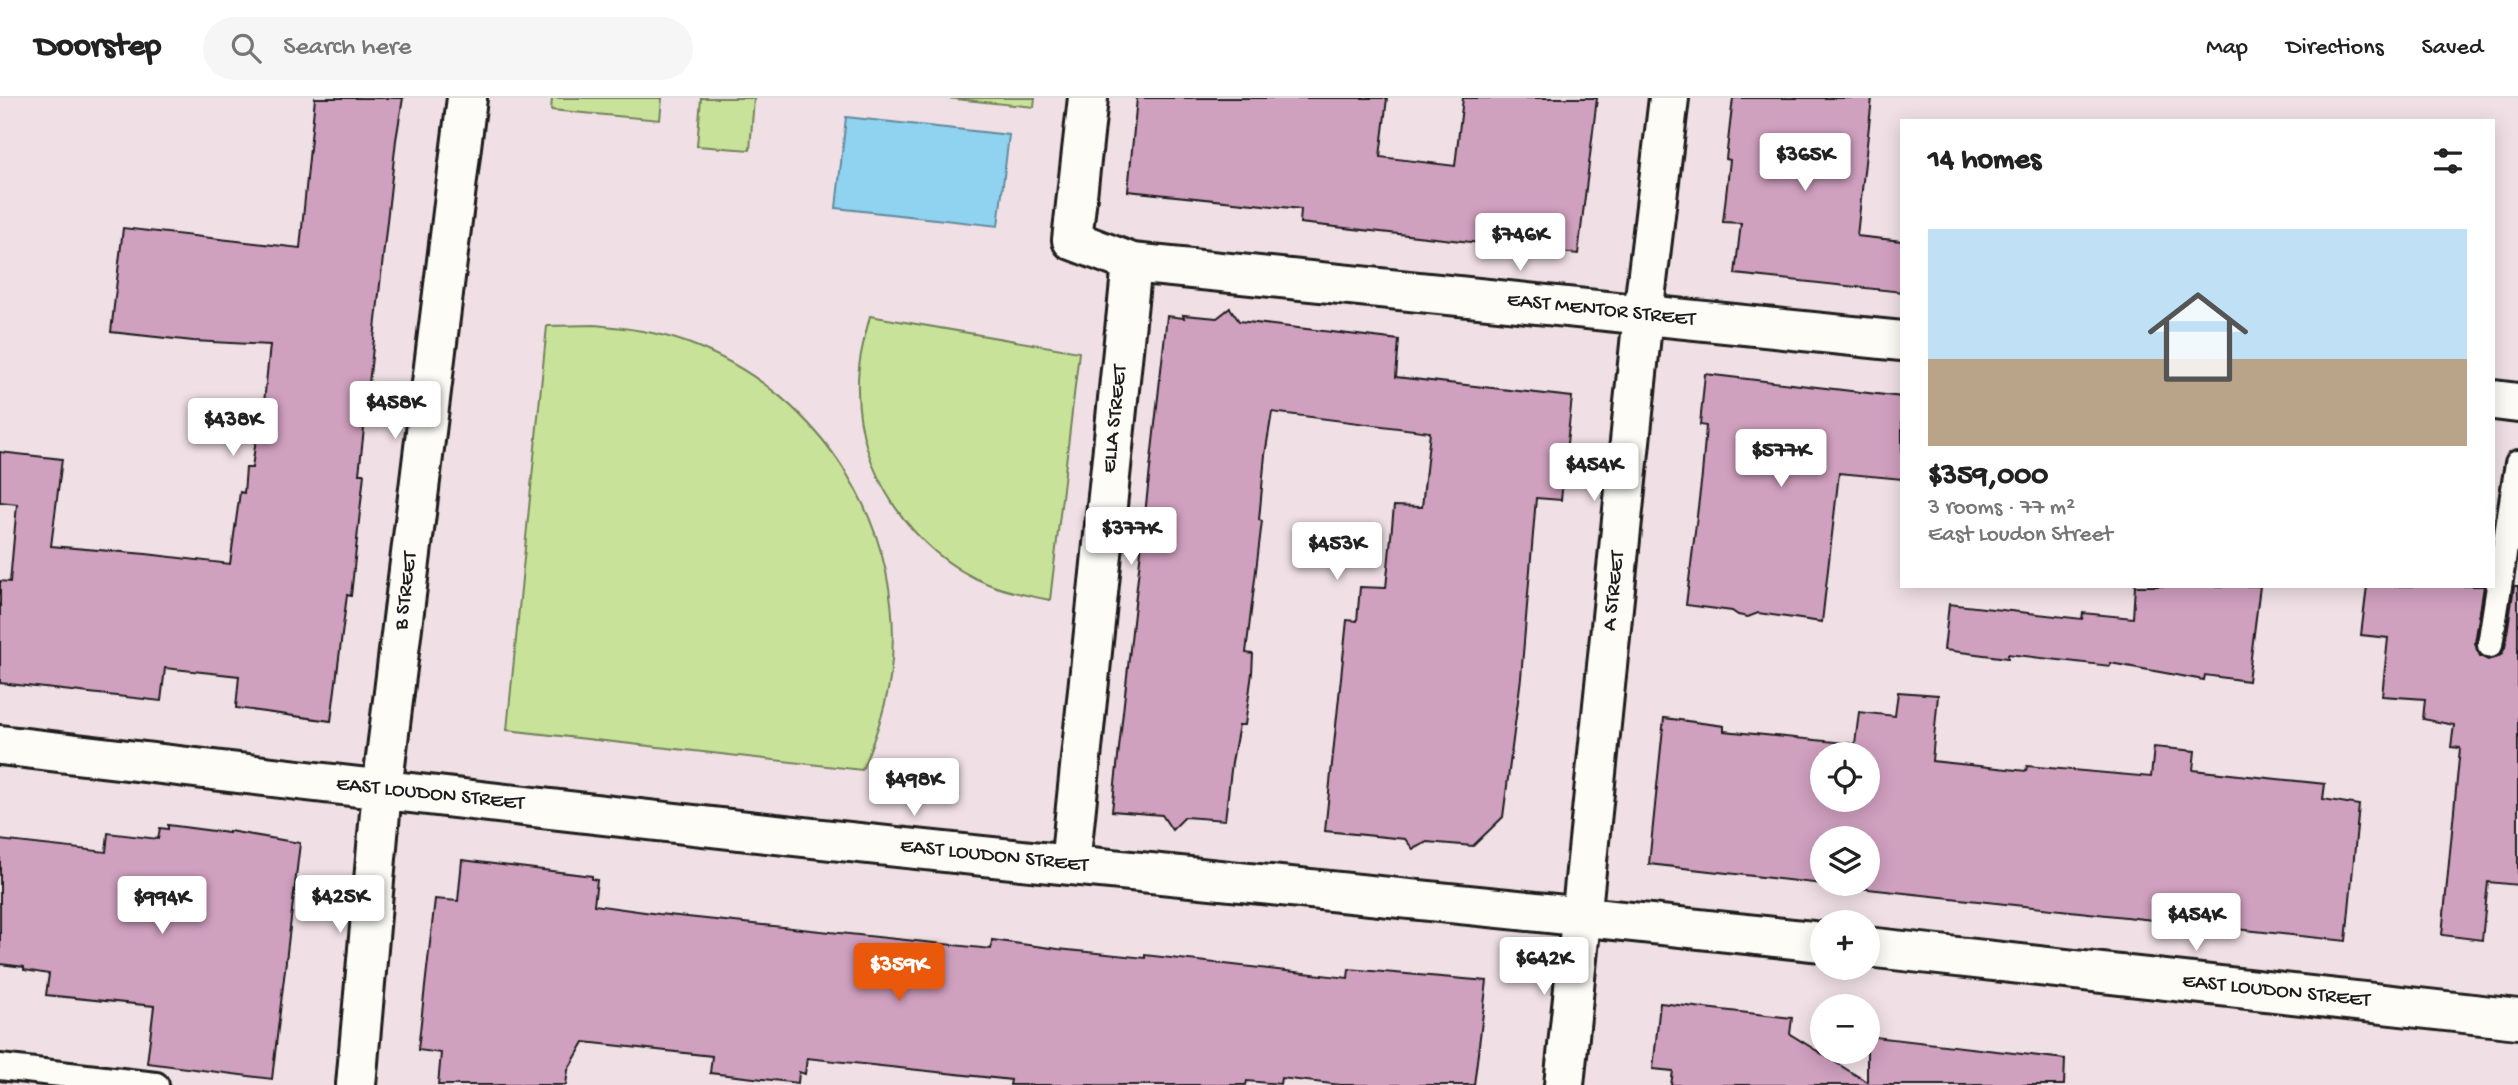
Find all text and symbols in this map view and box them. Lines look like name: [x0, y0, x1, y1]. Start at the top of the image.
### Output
search box: [203, 17, 693, 80]
text: Doorstep: [35, 29, 161, 67]
icon: search: [227, 29, 265, 67]
text: Search here: [283, 33, 411, 64]
text: Map: [2206, 34, 2248, 63]
text: Directions: [2286, 34, 2384, 63]
text: Saved: [2422, 34, 2483, 63]
pin: $365K: [1756, 134, 1854, 193]
text: $365K: [1776, 142, 1834, 169]
icon: filters: [2429, 142, 2467, 180]
text: 14 homes: [1928, 144, 2041, 179]
pin: $746K: [1471, 214, 1569, 273]
text: $746K: [1491, 222, 1549, 249]
icon: home: [2135, 274, 2261, 400]
street label: EAST MENTOR STREET: [1506, 289, 1697, 333]
street label: ELLA STREET: [1098, 363, 1134, 474]
pin: $458K: [346, 382, 444, 441]
text: $458K: [366, 390, 424, 417]
pin: $438K: [184, 398, 282, 458]
text: $438K: [204, 407, 262, 434]
pin: $577K: [1732, 430, 1830, 489]
text: $577K: [1751, 438, 1811, 465]
pin: $454K: [1545, 444, 1643, 503]
text: $454K: [1566, 452, 1622, 479]
text: $359,000: [1928, 460, 2048, 495]
text: 3 rooms · 77 m²: [1928, 495, 2075, 522]
pin: $377K: [1082, 508, 1180, 567]
text: $377K: [1102, 516, 1160, 543]
pin: $453K: [1288, 522, 1386, 582]
text: East Loudon Street: [1928, 522, 2113, 549]
text: $453K: [1308, 531, 1366, 558]
street label: B STREET: [390, 549, 424, 633]
street label: A STREET: [1598, 549, 1632, 632]
map controls: [1810, 742, 1880, 1064]
button: locate: [1810, 742, 1880, 812]
pin: $498K: [865, 758, 963, 818]
text: $498K: [885, 767, 943, 794]
street label: EAST LOUDON STREET: [335, 773, 526, 817]
button: layers: [1810, 826, 1880, 896]
street label: EAST LOUDON STREET: [899, 835, 1090, 879]
pin: $994K: [113, 876, 211, 936]
pin: $425K: [291, 876, 389, 935]
text: $425K: [311, 884, 369, 911]
text: $994K: [134, 885, 190, 912]
pin: $454K: [2147, 894, 2245, 953]
text: $454K: [2168, 902, 2224, 929]
button: +: [1810, 910, 1880, 980]
pin: $642K: [1495, 937, 1593, 997]
pin: $359K: [850, 944, 948, 1003]
text: $642K: [1516, 946, 1572, 973]
text: $359K: [870, 952, 928, 979]
street label: EAST LOUDON STREET: [2181, 970, 2372, 1014]
button: −: [1810, 994, 1880, 1064]

